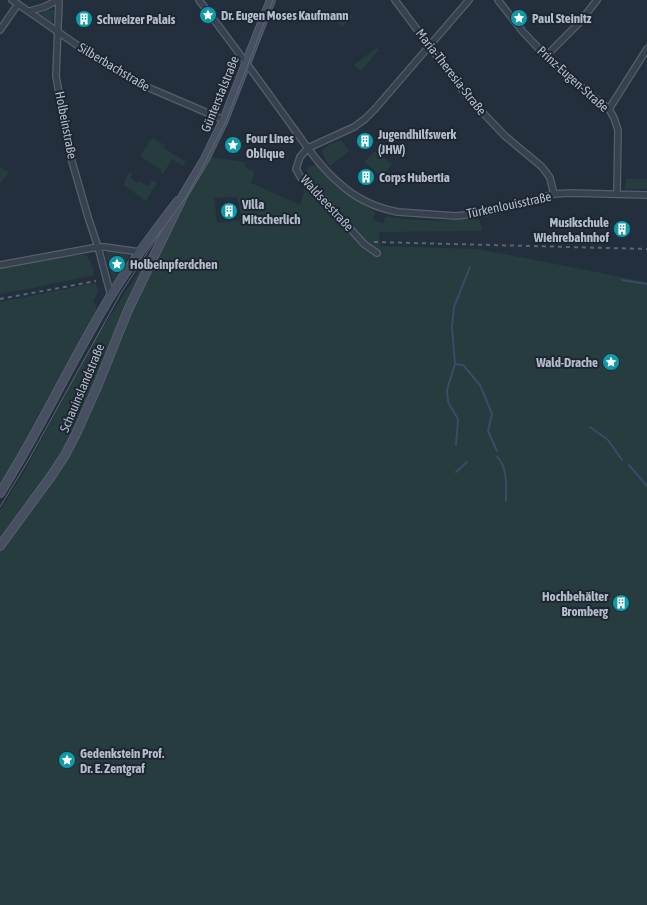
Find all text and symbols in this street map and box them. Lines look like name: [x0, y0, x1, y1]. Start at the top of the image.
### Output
place icon: Dr. Eugen Moses Kaufmann: [198, 5, 218, 25]
place label: Dr. Eugen Moses Kaufmann: [221, 8, 349, 23]
place icon: Paul Steinitz: [509, 8, 529, 28]
building icon: Schweizer Palais: [74, 9, 94, 29]
place label: Paul Steinitz: [532, 11, 592, 26]
place label: Schweizer Palais: [97, 12, 176, 27]
street label: Maria-Theresia-Straße: [413, 26, 489, 118]
street label: Silberbachstraße: [75, 40, 153, 94]
street label: Prinz-Eugen-Straße: [534, 43, 612, 115]
street label: Günterstalstraße: [198, 54, 242, 134]
street label: Holbeinstraße: [52, 90, 80, 160]
place label: Jugendhilfswerk (JHW): [377, 127, 456, 157]
place label: Four Lines Oblique: [246, 131, 294, 161]
building icon: Jugendhilfswerk (JHW): [355, 131, 375, 151]
place icon: Four Lines Oblique: [223, 135, 243, 155]
building icon: Corps Hubertia: [356, 167, 376, 187]
place label: Corps Hubertia: [379, 170, 450, 185]
street label: Waldseestraße: [297, 172, 357, 234]
street label: Türkenlouisstraße: [465, 189, 553, 221]
place label: Villa Mitscherlich: [241, 197, 300, 227]
building icon: Villa Mitscherlich: [219, 201, 239, 221]
place label: Musikschule Wiehrebahnhof: [533, 215, 609, 245]
building icon: Musikschule Wiehrebahnhof: [612, 219, 632, 239]
place icon: Holbeinpferdchen: [107, 254, 127, 274]
place label: Holbeinpferdchen: [130, 257, 217, 272]
street label: Schauinslandstraße: [57, 341, 107, 435]
place icon: Wald-Drache: [601, 352, 621, 372]
place label: Wald-Drache: [535, 355, 598, 370]
place label: Hochbehälter Bromberg: [542, 589, 609, 619]
building icon: Hochbehälter Bromberg: [611, 593, 631, 613]
place label: Gedenkstein Prof. Dr. E. Zentgraf: [80, 746, 165, 776]
place icon: Gedenkstein Prof. Dr. E. Zentgraf: [57, 750, 77, 770]

